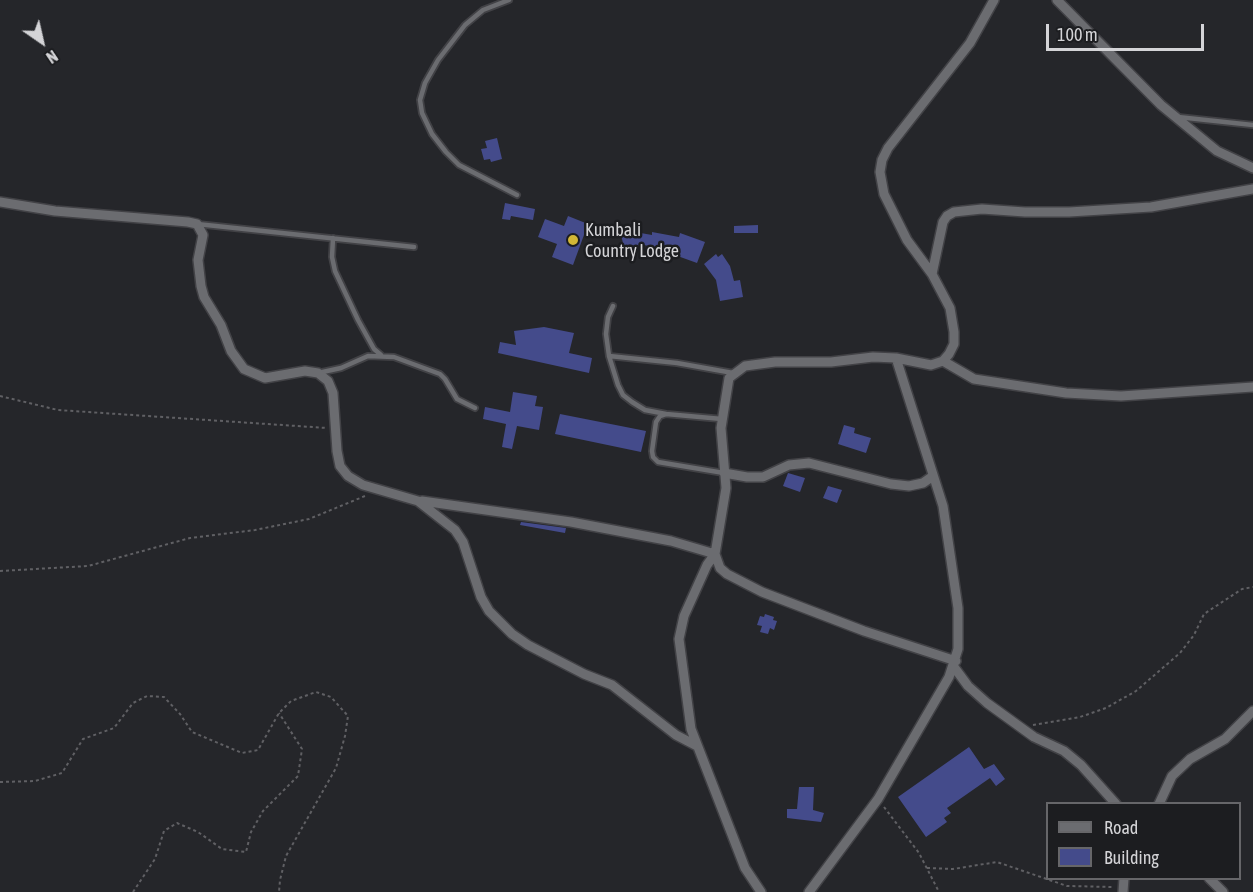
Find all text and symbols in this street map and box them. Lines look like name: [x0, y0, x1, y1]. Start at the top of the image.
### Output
north arrow: [12, 12, 72, 72]
scale bar: [1049, 12, 1206, 50]
text: 100 m: [1057, 24, 1098, 45]
text: N: [43, 47, 61, 67]
place label: Kumbali Country Lodge: [585, 219, 679, 262]
marker: Kumbali Country Lodge: [566, 233, 580, 247]
legend: [1046, 802, 1241, 880]
text: Road: [1104, 817, 1138, 838]
text: Building: [1104, 847, 1159, 868]

